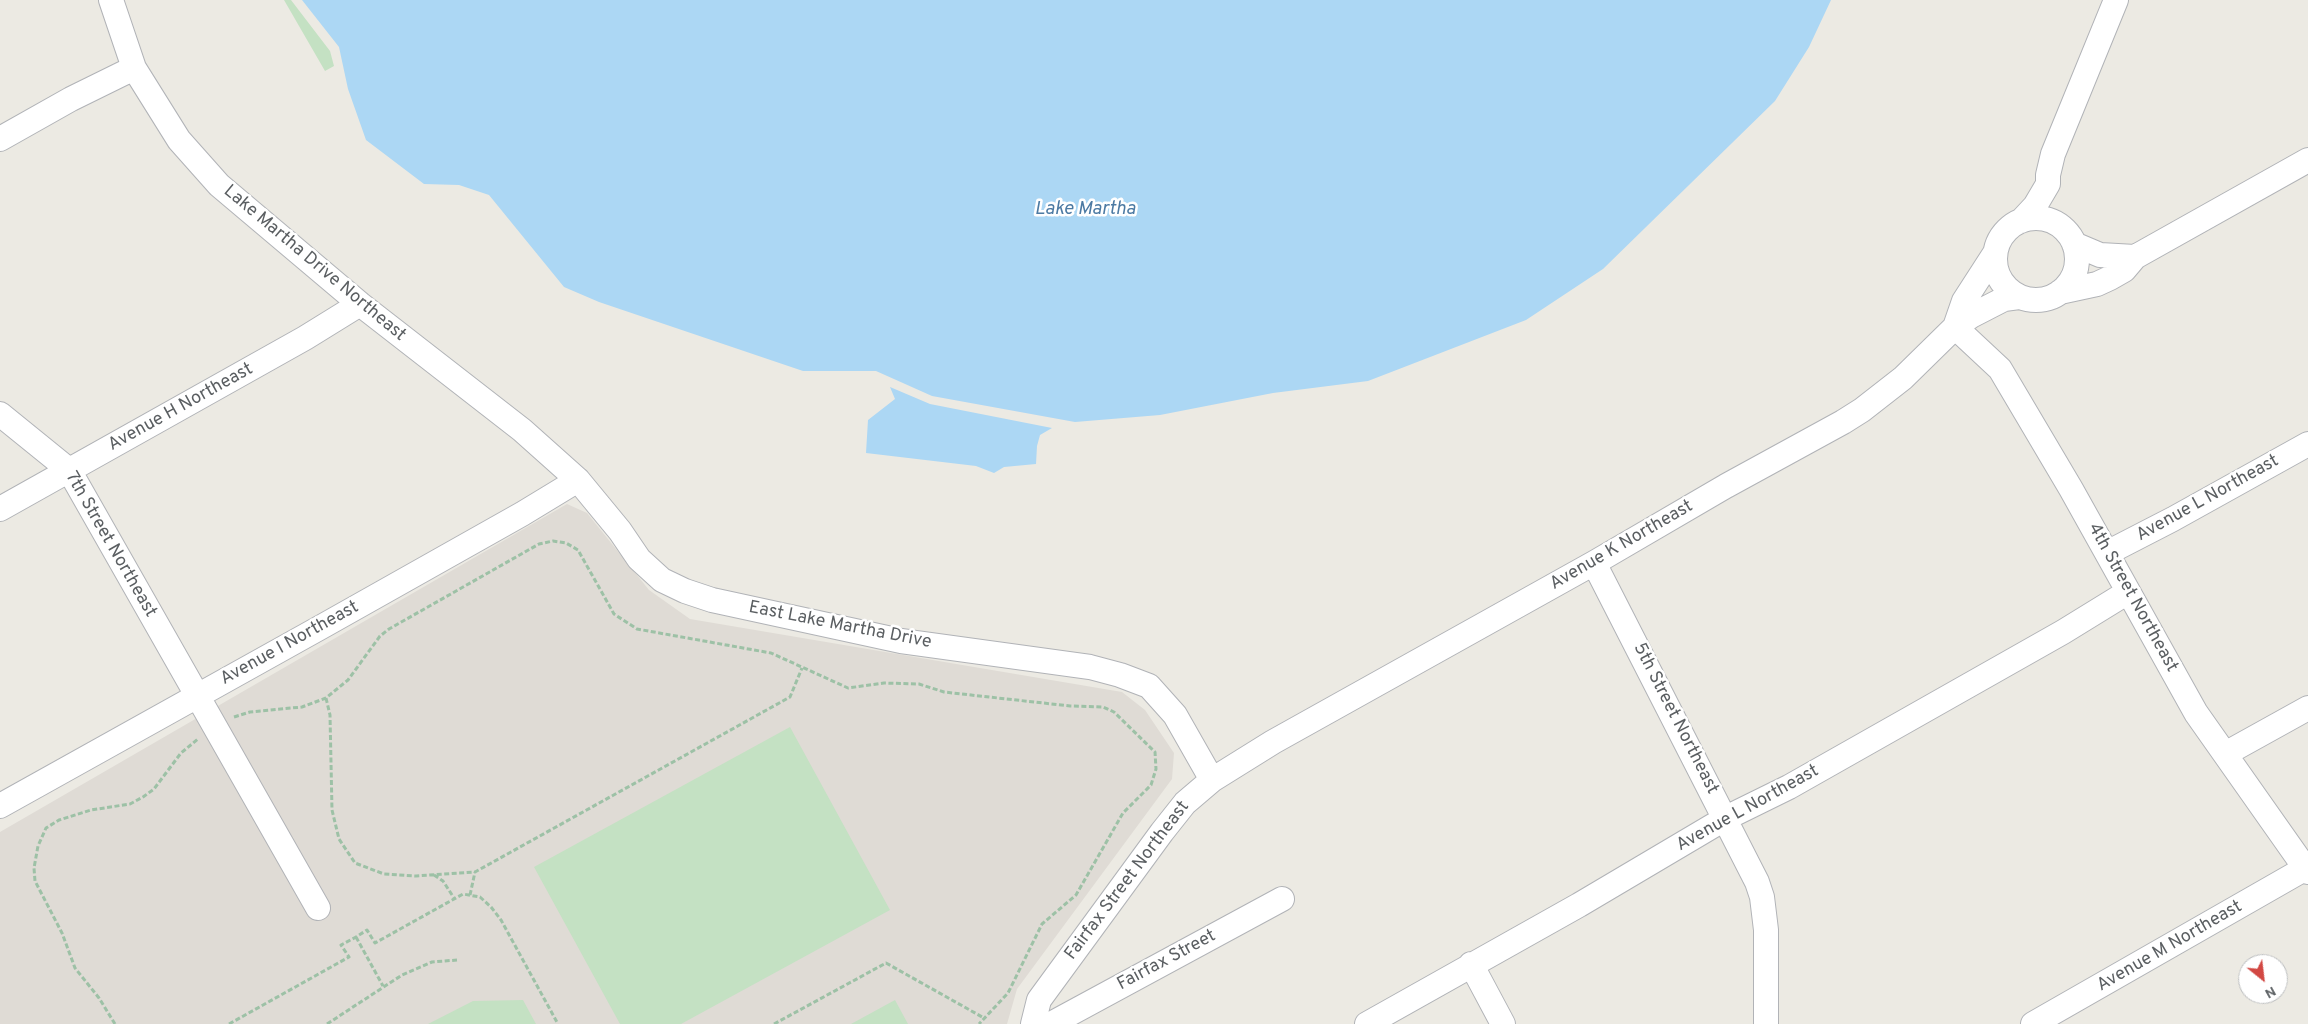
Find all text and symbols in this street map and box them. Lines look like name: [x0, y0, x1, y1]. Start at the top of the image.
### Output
street label: Lake Martha Drive Northeast: [218, 181, 410, 347]
water label: Lake Martha: [1034, 199, 1136, 221]
street label: Avenue H Northeast: [105, 359, 257, 457]
street label: Avenue L Northeast: [2133, 451, 2283, 547]
street label: 7th Street Northeast: [60, 468, 160, 622]
street label: Avenue K Northeast: [1547, 496, 1697, 596]
street label: 4th Street Northeast: [2082, 520, 2182, 676]
street label: Avenue I Northeast: [217, 597, 363, 691]
street label: East Lake Martha Drive: [747, 598, 933, 654]
street label: 5th Street Northeast: [1628, 640, 1722, 798]
street label: Avenue L Northeast: [1673, 761, 1823, 857]
street label: Fairfax Street Northeast: [1061, 797, 1195, 965]
street label: Avenue M Northeast: [2094, 897, 2246, 997]
street label: Fairfax Street: [1114, 926, 1220, 996]
north arrow: [2238, 954, 2288, 1004]
text: N: [2262, 982, 2279, 1002]

